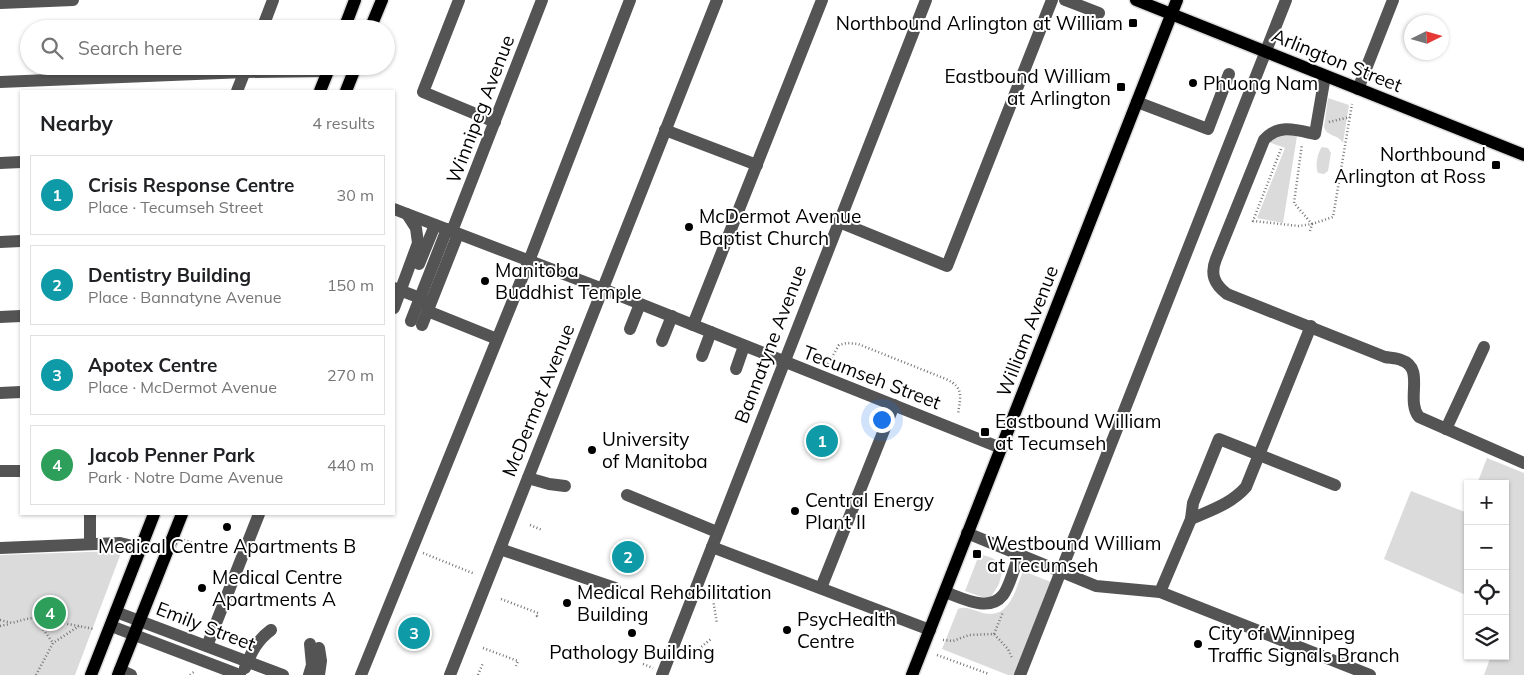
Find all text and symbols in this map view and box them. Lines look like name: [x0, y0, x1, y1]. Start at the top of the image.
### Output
place label: Northbound Arlington at William: [836, 11, 1123, 35]
north arrow: [1404, 15, 1449, 60]
marker: Northbound Arlington at William: [1127, 17, 1139, 29]
search box: [20, 20, 395, 75]
street label: Arlington Street: [1268, 23, 1406, 97]
street label: Winnipeg Avenue: [441, 32, 519, 186]
icon: search: [38, 34, 66, 62]
text: Search here: [78, 36, 182, 60]
place label: Eastbound William at Arlington: [945, 64, 1111, 110]
place label: Phuong Nam: [1203, 71, 1318, 95]
marker: Phuong Nam: [1187, 77, 1199, 89]
marker: Eastbound William at Arlington: [1115, 81, 1127, 93]
text: Nearby: [40, 110, 113, 136]
text: 4 results: [312, 113, 375, 133]
place label: Northbound Arlington at Ross: [1334, 142, 1486, 188]
marker: Northbound Arlington at Ross: [1490, 159, 1502, 171]
text: Crisis Response Centre: [88, 173, 294, 197]
text: 1: [52, 185, 62, 205]
text: 30 m: [337, 185, 374, 205]
text: Place · Tecumseh Street: [88, 197, 263, 217]
place label: McDermot Avenue Baptist Church: [699, 204, 861, 250]
marker: McDermot Avenue Baptist Church: [683, 221, 695, 233]
place label: Manitoba Buddhist Temple: [495, 258, 642, 304]
street label: Bannatyne Avenue: [729, 262, 811, 426]
street label: William Avenue: [991, 262, 1063, 400]
text: Dentistry Building: [88, 263, 251, 287]
text: 2: [52, 275, 62, 295]
text: 150 m: [327, 275, 374, 295]
marker: Manitoba Buddhist Temple: [479, 275, 491, 287]
text: Place · Bannatyne Avenue: [88, 287, 281, 307]
street label: McDermot Avenue: [496, 320, 580, 480]
street label: Tecumseh Street: [800, 340, 945, 414]
text: Apotex Centre: [88, 353, 217, 377]
text: 3: [52, 365, 62, 385]
text: 270 m: [327, 365, 374, 385]
text: Place · McDermot Avenue: [88, 377, 277, 397]
your location: [869, 407, 895, 433]
place label: Eastbound William at Tecumseh: [995, 409, 1161, 455]
pin: 1: [806, 422, 838, 460]
marker: Eastbound William at Tecumseh: [979, 426, 991, 438]
place label: University of Manitoba: [602, 427, 708, 473]
text: Jacob Penner Park: [88, 443, 255, 467]
marker: University of Manitoba: [586, 444, 598, 456]
text: 4: [52, 455, 62, 475]
text: 440 m: [327, 455, 374, 475]
text: Park · Notre Dame Avenue: [88, 467, 283, 487]
map controls: [1464, 480, 1509, 660]
button: +: [1464, 480, 1509, 525]
place label: Central Energy Plant II: [805, 488, 934, 534]
marker: Central Energy Plant II: [789, 505, 801, 517]
marker: Medical Centre Apartments B: [221, 521, 233, 533]
button: −: [1464, 525, 1509, 570]
place label: Westbound William at Tecumseh: [987, 531, 1161, 577]
place label: Medical Centre Apartments B: [98, 534, 356, 558]
pin: 2: [612, 538, 644, 576]
marker: Westbound William at Tecumseh: [971, 548, 983, 560]
place label: Medical Centre Apartments A: [212, 565, 342, 611]
button: locate: [1464, 570, 1509, 615]
place label: Medical Rehabilitation Building: [577, 580, 772, 626]
marker: Medical Centre Apartments A: [196, 582, 208, 594]
pin: 4: [34, 594, 66, 632]
street label: Emily Street: [153, 596, 259, 656]
marker: Medical Rehabilitation Building: [561, 597, 573, 609]
place label: PsycHealth Centre: [797, 607, 896, 653]
pin: 3: [398, 614, 430, 652]
button: layers: [1464, 615, 1509, 660]
place label: City of Winnipeg Traffic Signals Branch: [1208, 621, 1400, 667]
marker: PsycHealth Centre: [781, 624, 793, 636]
marker: Pathology Building: [626, 627, 638, 639]
marker: City of Winnipeg Traffic Signals Branch: [1192, 638, 1204, 650]
place label: Pathology Building: [549, 640, 715, 664]

